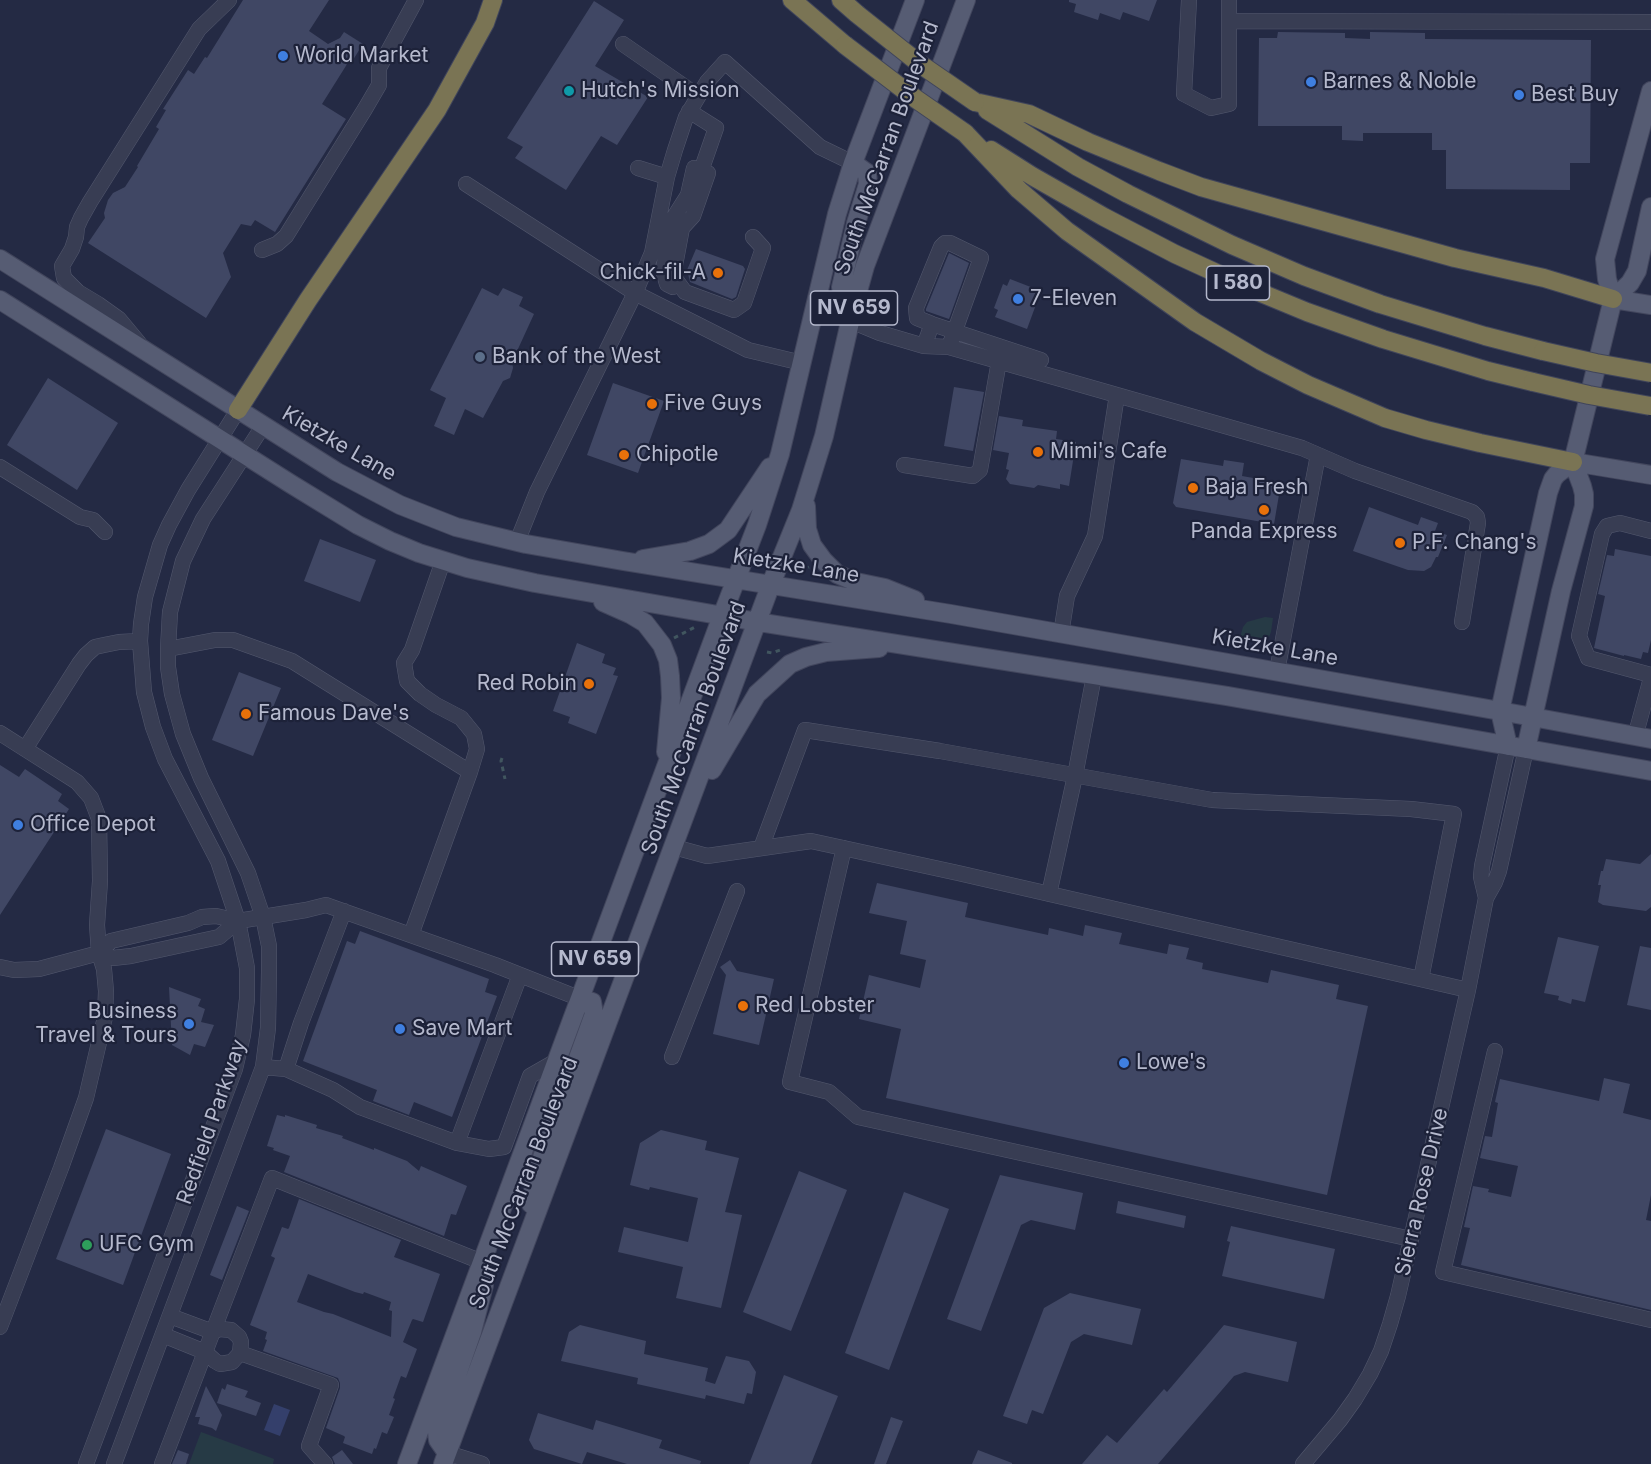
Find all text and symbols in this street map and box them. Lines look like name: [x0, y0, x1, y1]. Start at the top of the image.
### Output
street label: South McCarran Boulevard: [829, 18, 945, 278]
place label: World Market: [295, 43, 428, 69]
marker: World Market: [276, 49, 290, 63]
place label: Barnes & Noble: [1323, 69, 1476, 95]
marker: Barnes & Noble: [1304, 75, 1318, 89]
place label: Hutch's Mission: [581, 78, 740, 104]
place label: Best Buy: [1531, 82, 1619, 108]
marker: Hutch's Mission: [562, 84, 576, 98]
marker: Best Buy: [1512, 88, 1526, 102]
place label: Chick-fil-A: [600, 260, 706, 286]
marker: Chick-fil-A: [711, 266, 725, 280]
road number: I 580: [1206, 266, 1270, 300]
place label: 7-Eleven: [1030, 286, 1117, 312]
road number: NV 659: [810, 291, 898, 325]
marker: 7-Eleven: [1011, 292, 1025, 306]
place label: Bank of the West: [492, 344, 661, 370]
marker: Bank of the West: [473, 350, 487, 364]
place label: Five Guys: [664, 391, 762, 417]
marker: Five Guys: [645, 397, 659, 411]
street label: Kietzke Lane: [277, 401, 401, 487]
place label: Mimi's Cafe: [1050, 439, 1167, 465]
place label: Chipotle: [636, 442, 718, 468]
marker: Mimi's Cafe: [1031, 445, 1045, 459]
marker: Chipotle: [617, 448, 631, 462]
place label: Baja Fresh: [1205, 475, 1308, 501]
marker: Baja Fresh: [1186, 481, 1200, 495]
marker: Panda Express: [1257, 503, 1271, 517]
place label: Panda Express: [1190, 519, 1338, 545]
place label: P.F. Chang's: [1412, 530, 1537, 556]
marker: P.F. Chang's: [1393, 536, 1407, 550]
street label: Kietzke Lane: [731, 544, 861, 588]
street label: South McCarran Boulevard: [636, 598, 752, 858]
street label: Kietzke Lane: [1210, 624, 1340, 672]
place label: Red Robin: [477, 671, 577, 697]
marker: Red Robin: [582, 677, 596, 691]
place label: Famous Dave's: [258, 701, 409, 727]
marker: Famous Dave's: [239, 707, 253, 721]
place label: Office Depot: [30, 812, 156, 838]
marker: Office Depot: [11, 818, 25, 832]
road number: NV 659: [552, 942, 638, 976]
place label: Red Lobster: [755, 993, 874, 1019]
place label: Business Travel & Tours: [35, 999, 177, 1049]
marker: Red Lobster: [736, 999, 750, 1013]
place label: Save Mart: [412, 1016, 512, 1042]
marker: Business Travel & Tours: [182, 1017, 196, 1031]
marker: Save Mart: [393, 1022, 407, 1036]
street label: Redfield Parkway: [172, 1036, 252, 1208]
place label: Lowe's: [1136, 1050, 1206, 1076]
street label: South McCarran Boulevard: [464, 1054, 584, 1312]
marker: Lowe's: [1117, 1056, 1131, 1070]
street label: Sierra Rose Drive: [1390, 1105, 1454, 1279]
place label: UFC Gym: [99, 1232, 194, 1258]
marker: UFC Gym: [80, 1238, 94, 1252]

